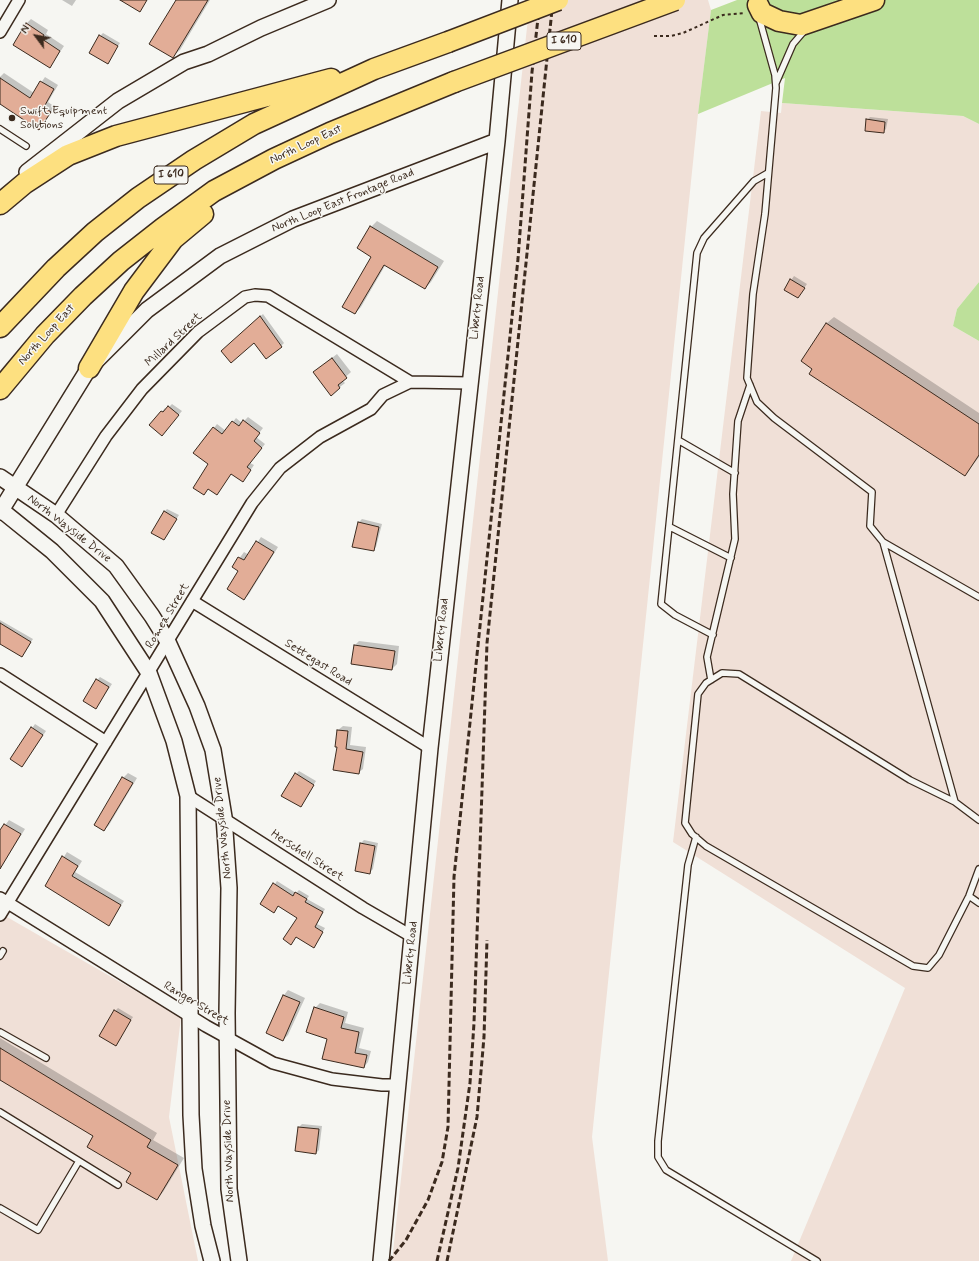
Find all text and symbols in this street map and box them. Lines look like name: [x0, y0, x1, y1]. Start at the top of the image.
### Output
north arrow: [16, 16, 56, 56]
text: N: [18, 23, 34, 36]
road number: I 610: [547, 32, 581, 50]
place label: Swift Equipment Solutions: [20, 104, 107, 132]
marker: Swift Equipment Solutions: [7, 113, 17, 123]
street label: North Loop East: [268, 122, 344, 168]
road number: I 610: [154, 166, 188, 184]
street label: North Loop East Frontage Road: [270, 166, 416, 236]
street label: Liberty Road: [467, 275, 489, 341]
street label: North Loop East: [16, 301, 78, 369]
street label: Millard Street: [142, 310, 206, 370]
street label: North Wayside Drive: [24, 492, 114, 566]
street label: Romea Street: [143, 581, 193, 651]
street label: Liberty Road: [431, 597, 453, 663]
street label: Settegast Road: [282, 637, 354, 689]
street label: North Wayside Drive: [210, 776, 236, 880]
street label: Herschell Street: [268, 827, 346, 885]
street label: Liberty Road: [400, 920, 422, 986]
street label: Ranger Street: [161, 979, 231, 1029]
street label: North Wayside Drive: [220, 1100, 238, 1202]

